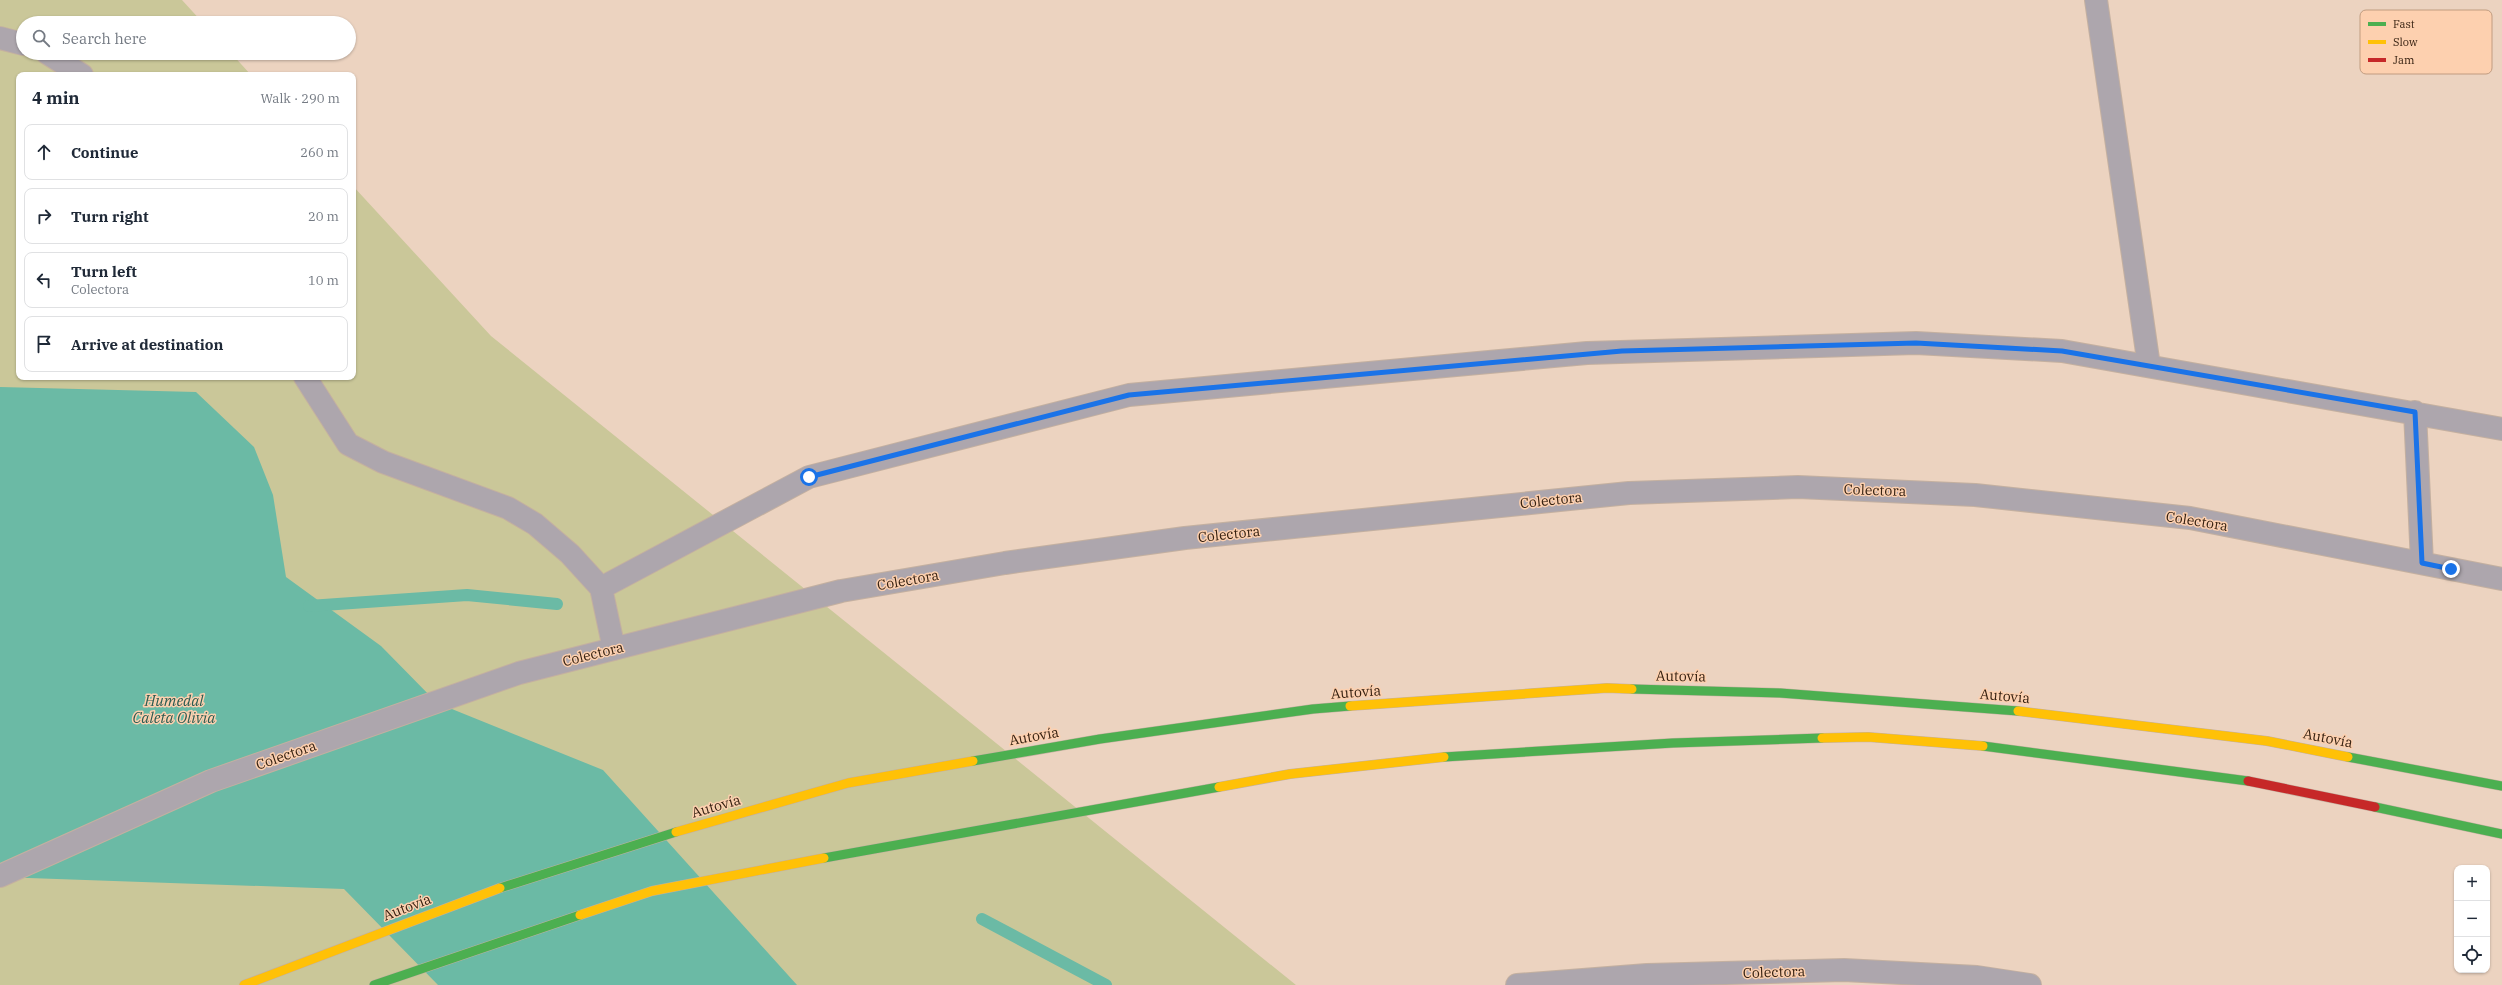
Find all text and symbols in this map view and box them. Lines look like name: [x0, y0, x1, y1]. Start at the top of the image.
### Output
legend: [2360, 10, 2492, 74]
search box: [16, 16, 356, 60]
text: Fast: [2393, 17, 2415, 31]
icon: search: [30, 27, 52, 49]
text: Search here: [62, 29, 147, 48]
text: Slow: [2393, 35, 2418, 49]
text: Jam: [2393, 53, 2415, 67]
text: 4 min: [32, 87, 80, 109]
text: Walk · 290 m: [261, 90, 340, 107]
icon: ahead: [33, 141, 55, 163]
text: Continue: [71, 143, 138, 162]
text: 260 m: [300, 144, 339, 161]
icon: right: [33, 205, 55, 227]
text: Turn right: [71, 207, 149, 226]
text: 20 m: [308, 208, 339, 225]
text: Turn left: [71, 262, 137, 281]
icon: left: [33, 269, 55, 291]
text: 10 m: [308, 272, 339, 289]
text: Colectora: [71, 281, 129, 298]
icon: arrive: [33, 333, 55, 355]
text: Arrive at destination: [71, 335, 223, 354]
route start: [800, 468, 818, 486]
street label: Colectora: [1843, 480, 1907, 500]
street label: Colectora: [1519, 488, 1583, 512]
street label: Colectora: [2165, 507, 2230, 535]
street label: Colectora: [1197, 522, 1261, 546]
route end: [2442, 560, 2460, 578]
street label: Colectora: [876, 566, 941, 594]
street label: Colectora: [561, 638, 626, 670]
street label: Autovía: [1656, 667, 1707, 685]
street label: Autovía: [1330, 681, 1382, 703]
street label: Autovía: [1979, 685, 2031, 707]
water label: Humedal Caleta Olivia: [133, 691, 216, 727]
street label: Autovía: [1008, 723, 1061, 749]
street label: Autovía: [2302, 724, 2355, 752]
street label: Colectora: [254, 736, 319, 774]
street label: Autovía: [689, 790, 743, 822]
map controls: [2454, 865, 2490, 973]
button: +: [2454, 865, 2490, 901]
street label: Autovía: [380, 889, 434, 924]
button: −: [2454, 901, 2490, 937]
button: locate: [2454, 937, 2490, 973]
street label: Colectora: [1742, 962, 1806, 982]

